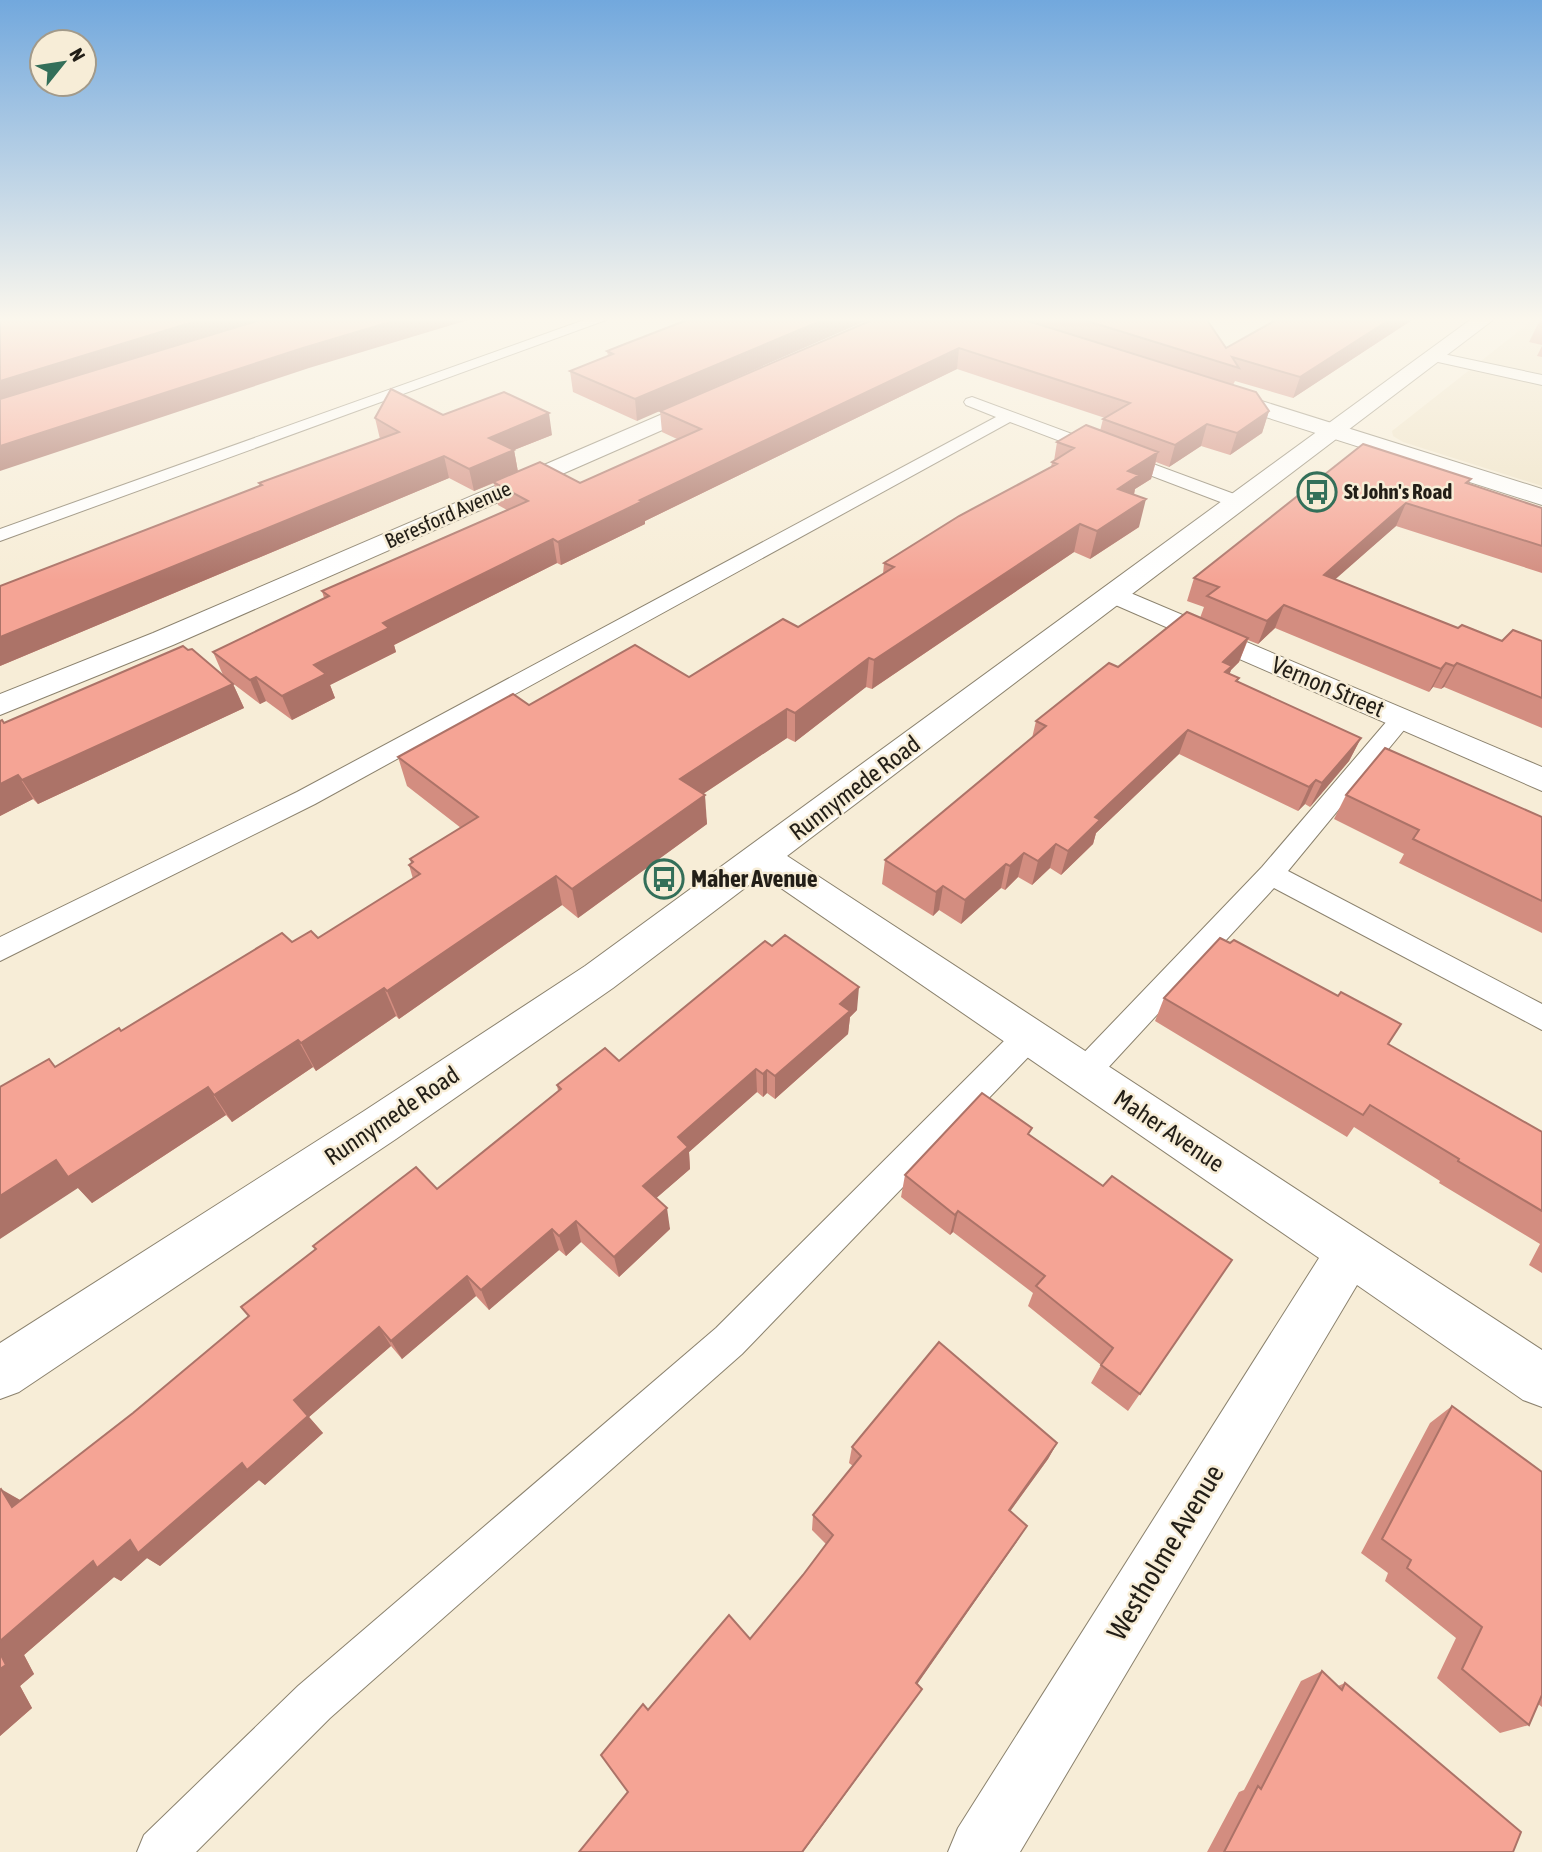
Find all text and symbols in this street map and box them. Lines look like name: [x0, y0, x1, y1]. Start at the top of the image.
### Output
north arrow: [28, 28, 98, 98]
text: N: [65, 44, 90, 65]
bus stop icon: St John's Road: [1296, 471, 1338, 513]
street label: Beresford Avenue: [381, 476, 514, 553]
place label: St John's Road: [1344, 479, 1452, 503]
street label: Vernon Street: [1268, 651, 1389, 722]
street label: Runnymede Road: [784, 730, 925, 845]
bus stop icon: Maher Avenue: [643, 858, 685, 900]
place label: Maher Avenue: [691, 865, 818, 892]
street label: Runnymede Road: [319, 1061, 464, 1170]
street label: Maher Avenue: [1109, 1084, 1229, 1177]
street label: Westholme Avenue: [1100, 1459, 1230, 1645]

